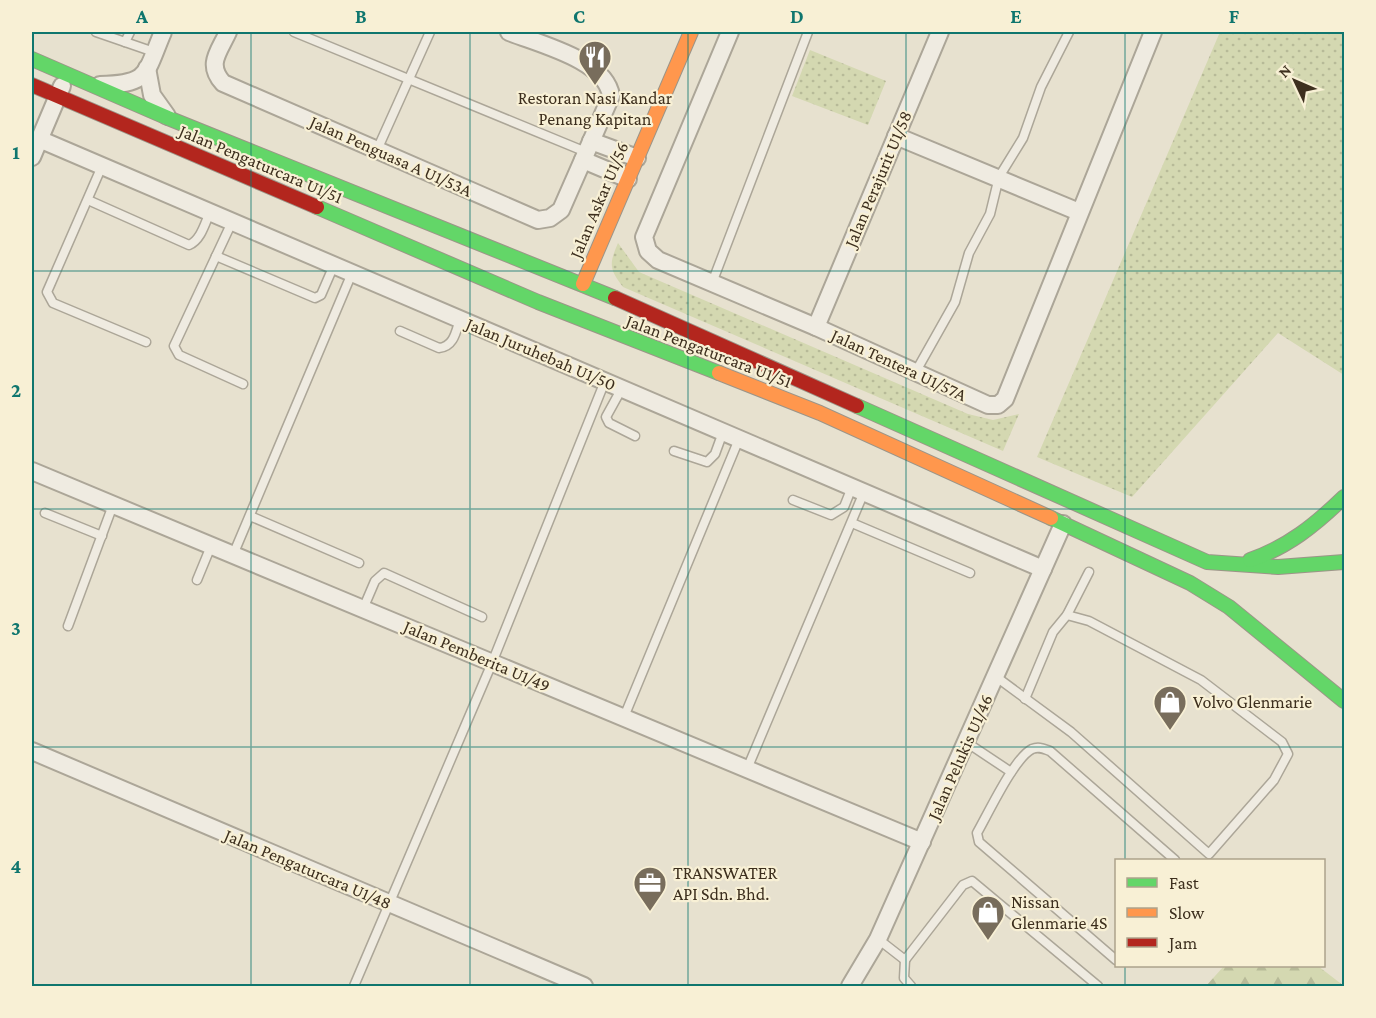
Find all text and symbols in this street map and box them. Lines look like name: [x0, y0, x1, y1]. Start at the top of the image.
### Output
text: A: [135, 5, 149, 27]
text: B: [355, 5, 367, 27]
text: C: [573, 5, 585, 27]
text: D: [790, 5, 804, 27]
text: E: [1010, 5, 1022, 27]
text: F: [1229, 5, 1240, 27]
restaurant icon: Restoran Nasi Kandar Penang Kapitan: [577, 39, 613, 86]
north arrow: [1265, 51, 1325, 111]
text: N: [1275, 61, 1295, 81]
place label: Restoran Nasi Kandar Penang Kapitan: [518, 88, 673, 129]
street label: Jalan Perajurit U1/58: [839, 108, 917, 253]
street label: Jalan Penguasa A U1/53A: [305, 110, 476, 201]
street label: Jalan Pengaturcara U1/51: [174, 120, 346, 208]
street label: Jalan Askar U1/56: [565, 139, 633, 263]
text: 1: [12, 141, 20, 163]
street label: Jalan Pengaturcara U1/51: [622, 309, 795, 392]
street label: Jalan Juruhebah U1/50: [461, 313, 619, 395]
street label: Jalan Tentera U1/57A: [826, 324, 971, 405]
text: 2: [11, 379, 21, 401]
street label: Jalan Pemberita U1/49: [399, 615, 553, 696]
text: 3: [11, 617, 21, 639]
shop icon: Volvo Glenmarie: [1152, 684, 1188, 731]
street label: Jalan Pelukis U1/46: [923, 691, 997, 825]
place label: Volvo Glenmarie: [1193, 692, 1312, 712]
street label: Jalan Pengaturcara U1/48: [220, 824, 394, 913]
text: 4: [11, 855, 22, 877]
legend: [1115, 859, 1325, 967]
place label: TRANSWATER API Sdn. Bhd.: [673, 863, 779, 904]
office icon: TRANSWATER API Sdn. Bhd.: [632, 865, 668, 912]
text: Fast: [1169, 873, 1200, 893]
place label: Nissan Glenmarie 4S: [1011, 892, 1108, 933]
shop icon: Nissan Glenmarie 4S: [970, 894, 1006, 941]
text: Slow: [1169, 903, 1205, 923]
text: Jam: [1167, 933, 1198, 953]

